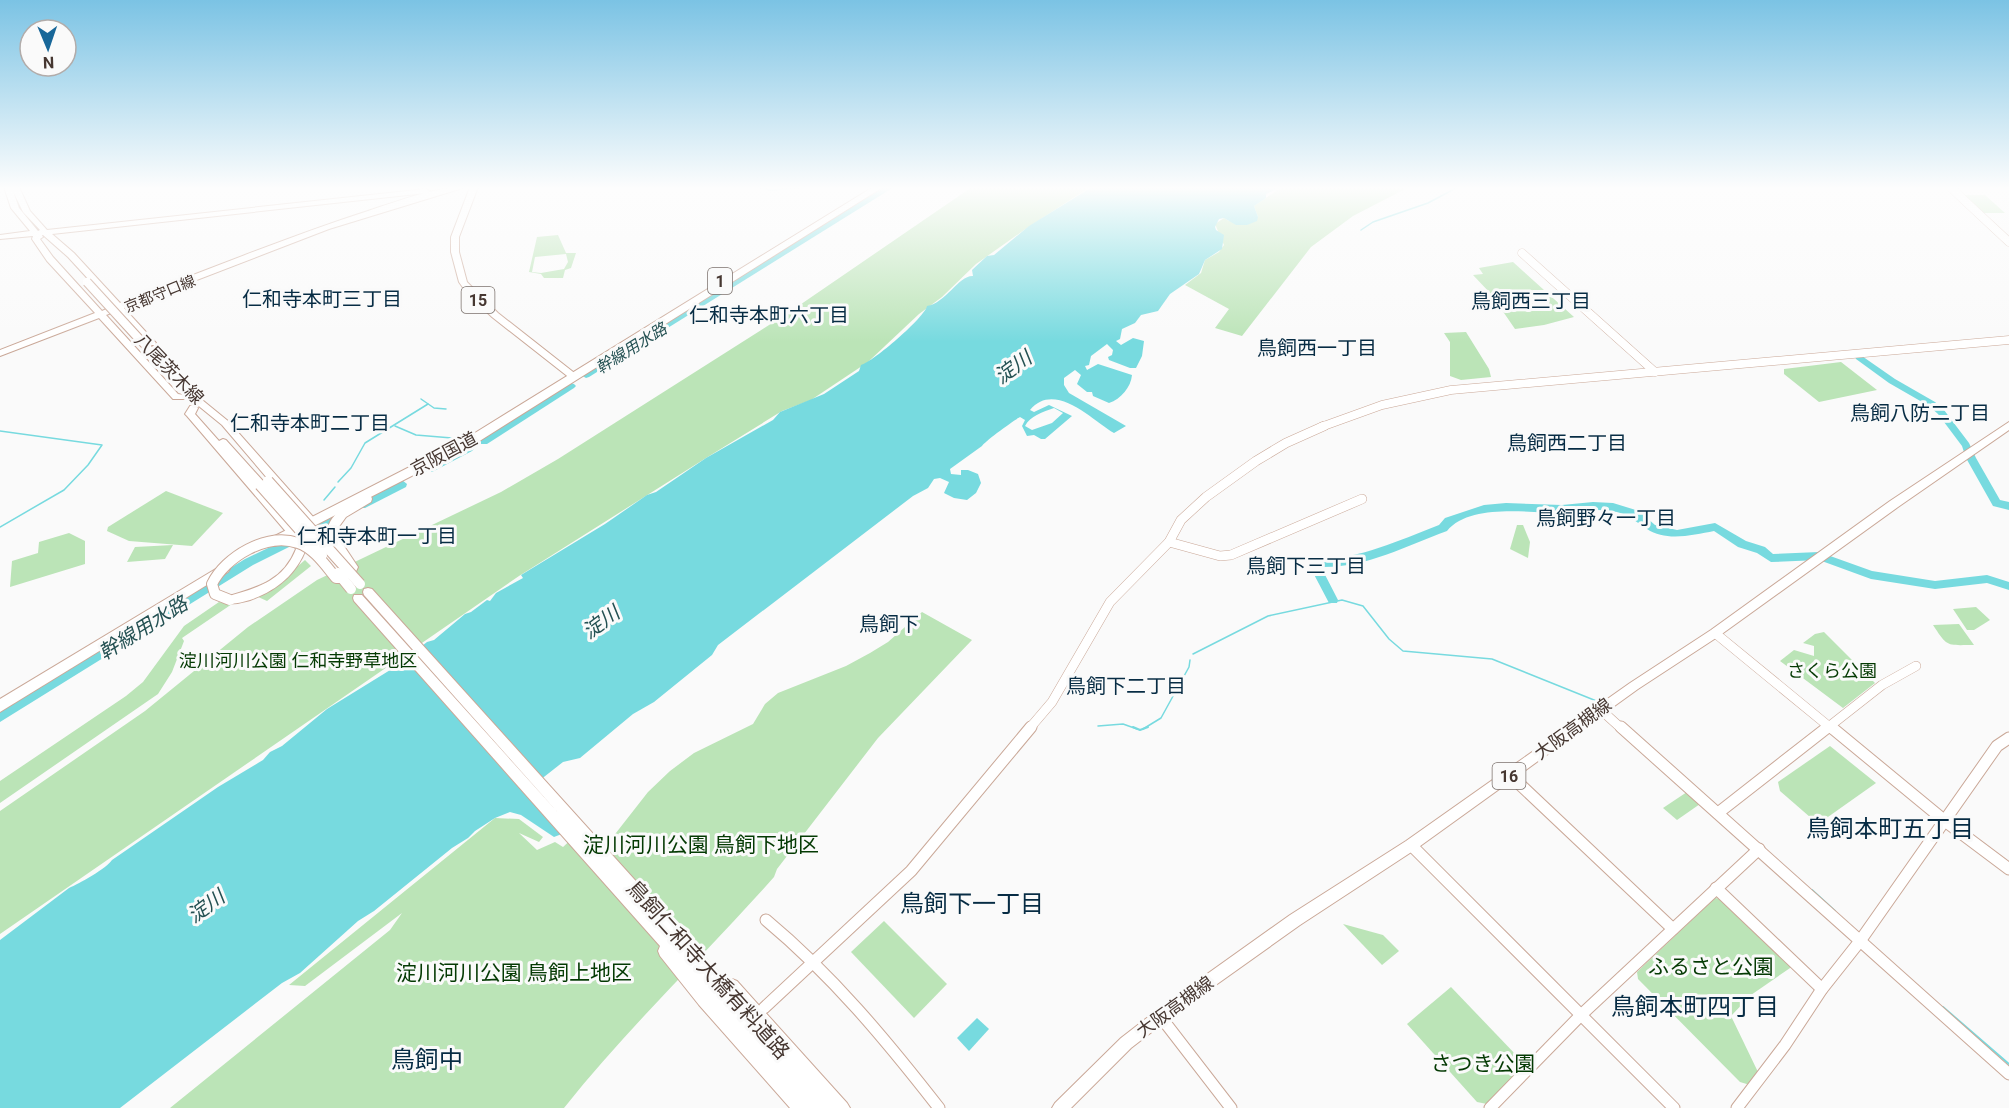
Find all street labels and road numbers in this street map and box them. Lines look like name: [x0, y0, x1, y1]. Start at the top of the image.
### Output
road number: 1: [708, 268, 732, 294]
street label: 京都守口線: [122, 272, 198, 316]
road number: 15: [462, 287, 494, 313]
street label: 八尾茨木線: [131, 329, 208, 408]
street label: 京阪国道: [407, 427, 480, 480]
street label: 大阪高槻線: [1530, 694, 1615, 764]
road number: 16: [1492, 763, 1526, 789]
street label: 鳥飼仁和寺大橋有料道路: [622, 876, 794, 1064]
street label: 大阪高槻線: [1132, 972, 1217, 1042]

